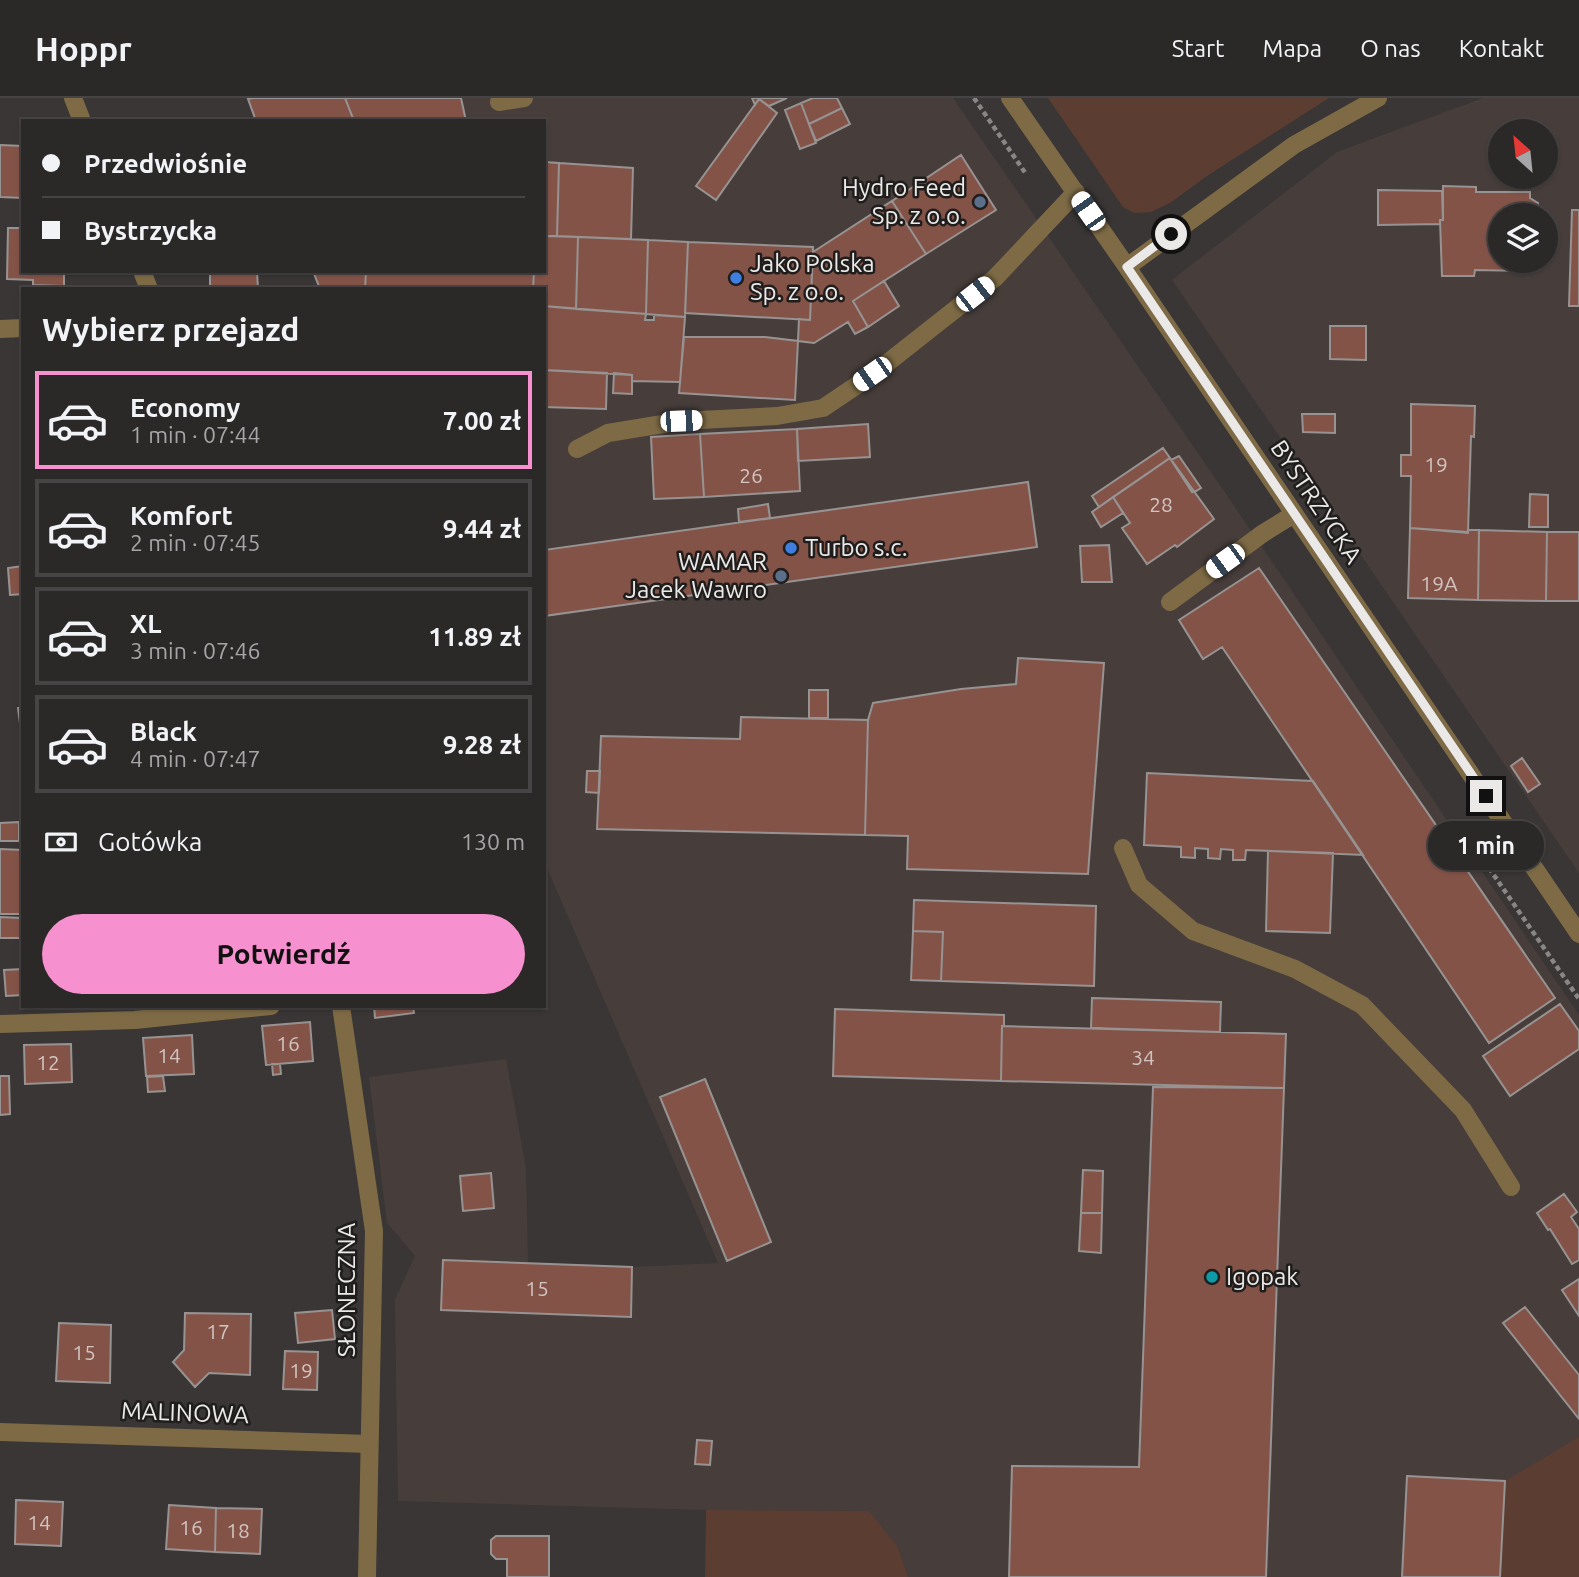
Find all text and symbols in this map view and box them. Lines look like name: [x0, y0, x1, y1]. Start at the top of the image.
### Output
text: Hoppr: [35, 30, 132, 67]
text: Start: [1172, 35, 1225, 62]
text: Mapa: [1263, 35, 1322, 62]
text: O nas: [1360, 35, 1421, 62]
text: Kontakt: [1459, 35, 1544, 62]
north arrow: [1488, 119, 1558, 189]
map controls: [1488, 119, 1558, 273]
text: Przedwiośnie: [84, 149, 247, 178]
place label: Hydro Feed Sp. z o.o.: [842, 174, 966, 229]
car: [1068, 188, 1109, 234]
marker: Hydro Feed Sp. z o.o.: [972, 194, 988, 210]
button: layers: [1488, 203, 1558, 273]
text: Bystrzycka: [84, 216, 217, 245]
route start: [1155, 218, 1187, 250]
place label: Jako Polska Sp. z o.o.: [750, 250, 875, 305]
marker: Jako Polska Sp. z o.o.: [728, 270, 744, 286]
car: [952, 273, 999, 315]
text: Wybierz przejazd: [42, 311, 300, 347]
car: [849, 353, 896, 395]
icon: car: [46, 389, 109, 452]
text: Economy: [130, 393, 240, 422]
text: 7.00 zł: [443, 406, 521, 435]
car: [660, 410, 703, 432]
text: 1 min · 07:44: [130, 422, 261, 447]
street label: BYSTRZYCKA: [1265, 435, 1368, 569]
house number: 19: [1424, 452, 1448, 476]
house number: 26: [739, 463, 763, 487]
house number: 28: [1149, 492, 1173, 516]
icon: car: [46, 497, 109, 560]
text: Komfort: [130, 501, 233, 530]
text: 9.44 zł: [443, 514, 521, 543]
text: 2 min · 07:45: [130, 530, 261, 555]
place label: Turbo s.c.: [805, 534, 908, 561]
marker: Turbo s.c.: [783, 540, 799, 556]
car: [1202, 540, 1249, 582]
place label: WAMAR Jacek Wawro: [625, 548, 767, 603]
marker: WAMAR Jacek Wawro: [773, 568, 789, 584]
house number: 19A: [1420, 571, 1458, 595]
icon: car: [46, 605, 109, 668]
text: XL: [130, 609, 161, 638]
text: 11.89 zł: [428, 622, 521, 651]
text: 3 min · 07:46: [130, 638, 261, 663]
icon: car: [46, 713, 109, 776]
text: Black: [130, 717, 197, 746]
text: 9.28 zł: [443, 730, 521, 759]
text: 4 min · 07:47: [130, 746, 261, 771]
route end: [1470, 780, 1502, 812]
callout: 1 min: [1428, 820, 1544, 870]
icon: cash: [42, 823, 80, 861]
text: Gotówka: [98, 827, 202, 856]
text: 130 m: [461, 829, 525, 854]
text: 1 min: [1457, 833, 1515, 858]
button: Potwierdź: [42, 914, 525, 994]
house number: 16: [276, 1031, 300, 1055]
house number: 14: [157, 1043, 181, 1067]
house number: 34: [1131, 1045, 1155, 1069]
house number: 12: [36, 1050, 60, 1074]
street label: SŁONECZNA: [333, 1222, 360, 1357]
place label: Igopak: [1226, 1263, 1298, 1290]
marker: Igopak: [1204, 1269, 1220, 1285]
house number: 15: [525, 1276, 549, 1300]
house number: 17: [206, 1319, 230, 1343]
house number: 15: [72, 1340, 96, 1364]
house number: 19: [289, 1358, 313, 1382]
street label: MALINOWA: [121, 1397, 250, 1428]
house number: 14: [27, 1510, 51, 1534]
house number: 16: [179, 1515, 203, 1539]
house number: 18: [226, 1518, 250, 1542]

